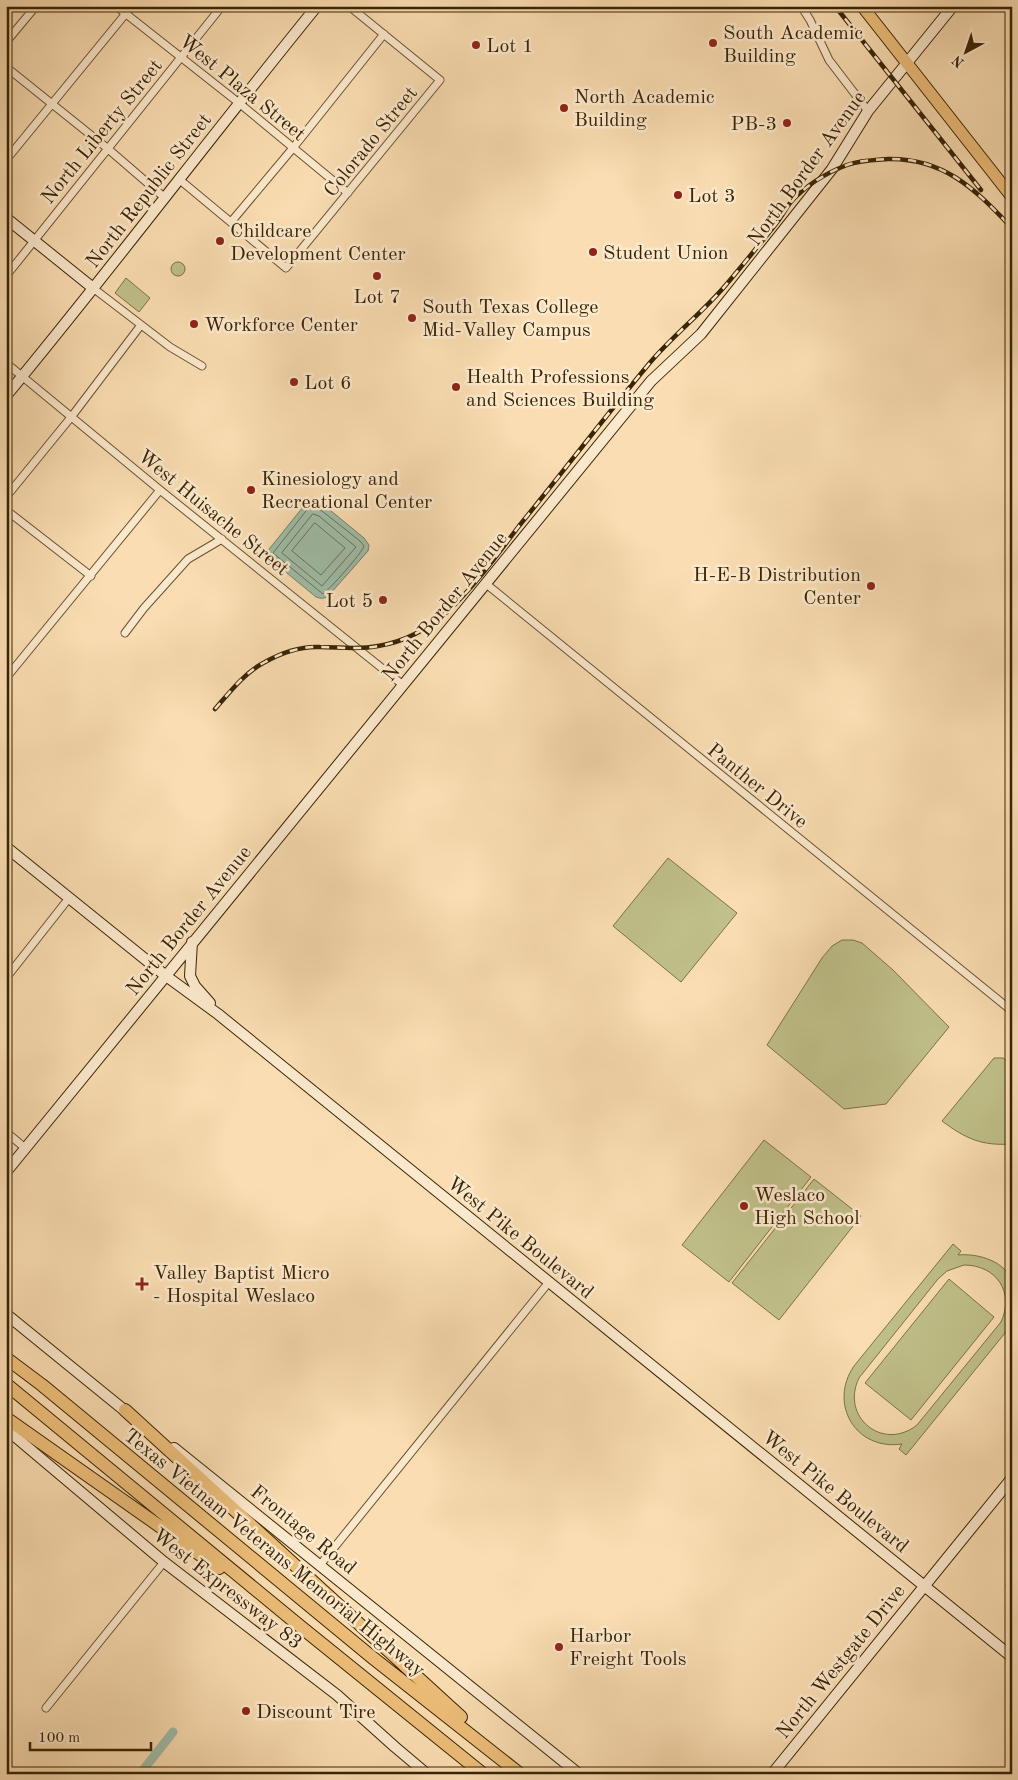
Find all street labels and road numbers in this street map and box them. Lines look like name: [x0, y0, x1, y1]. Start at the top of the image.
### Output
street label: West Plaza Street: [175, 32, 309, 145]
street label: North Liberty Street: [38, 56, 167, 208]
street label: Colorado Street: [321, 83, 422, 201]
street label: North Border Avenue: [745, 88, 870, 250]
street label: North Republic Street: [83, 110, 216, 272]
street label: West Huisache Street: [133, 447, 292, 580]
street label: North Border Avenue: [379, 529, 512, 686]
street label: Panther Drive: [703, 740, 811, 833]
street label: North Border Avenue: [123, 843, 256, 1000]
street label: West Pike Boulevard: [443, 1174, 597, 1303]
street label: Texas Vietnam Veterans Memorial Highway: [119, 1426, 428, 1682]
street label: West Pike Boulevard: [758, 1428, 912, 1557]
street label: Frontage Road: [246, 1482, 359, 1579]
street label: West Expressway 83: [148, 1525, 305, 1654]
street label: North Westgate Drive: [773, 1581, 910, 1743]

